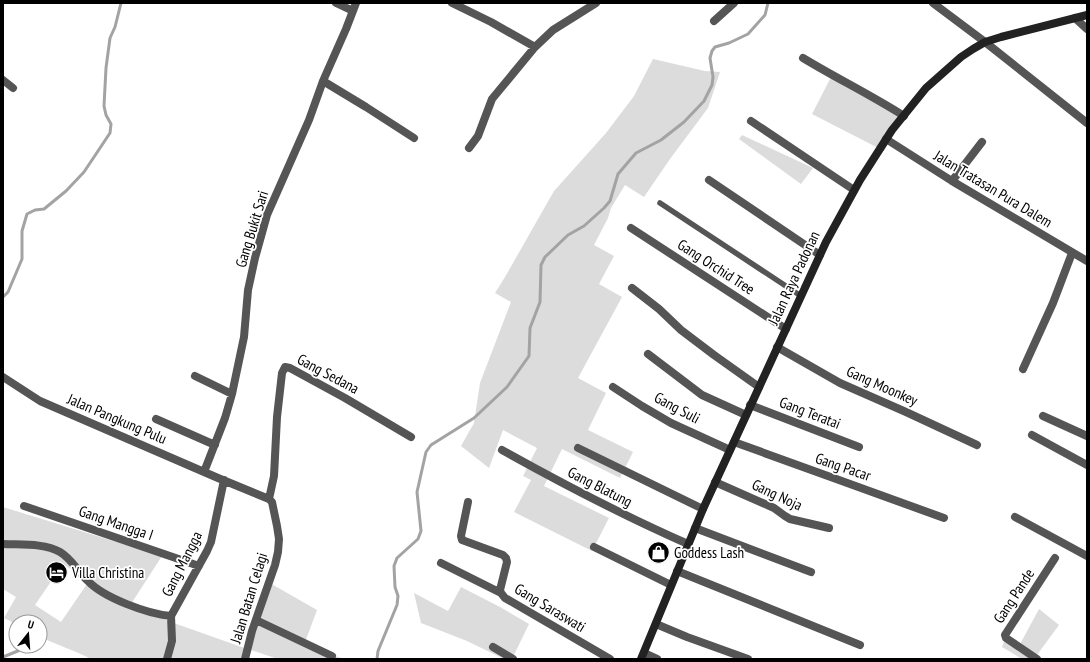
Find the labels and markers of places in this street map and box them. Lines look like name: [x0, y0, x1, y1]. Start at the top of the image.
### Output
shop icon: Goddess Lash: [645, 540, 671, 566]
place label: Goddess Lash: [674, 543, 744, 562]
hotel icon: Villa Christina: [44, 560, 70, 586]
place label: Villa Christina: [71, 563, 144, 582]

